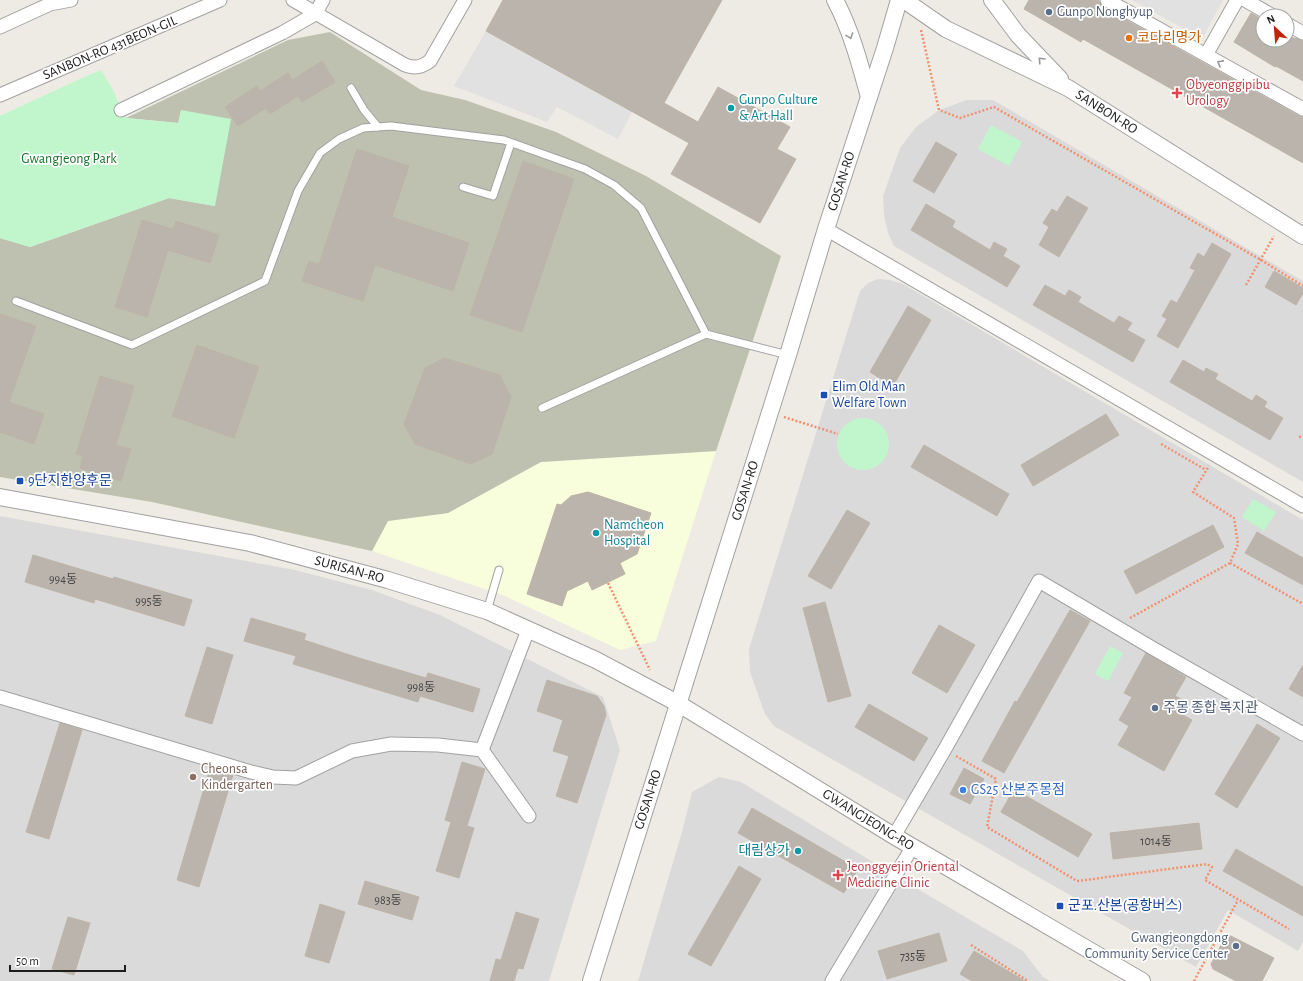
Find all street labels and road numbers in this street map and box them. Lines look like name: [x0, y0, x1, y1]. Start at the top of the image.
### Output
street label: SANBON-RO 431BEON-GIL: [41, 13, 179, 83]
street label: SANBON-RO: [1073, 88, 1140, 137]
street label: GOSAN-RO: [825, 150, 858, 213]
street label: GOSAN-RO: [729, 459, 761, 522]
street label: SURISAN-RO: [313, 554, 386, 586]
street label: GOSAN-RO: [632, 768, 664, 831]
street label: GWANGJEONG-RO: [820, 787, 916, 853]

